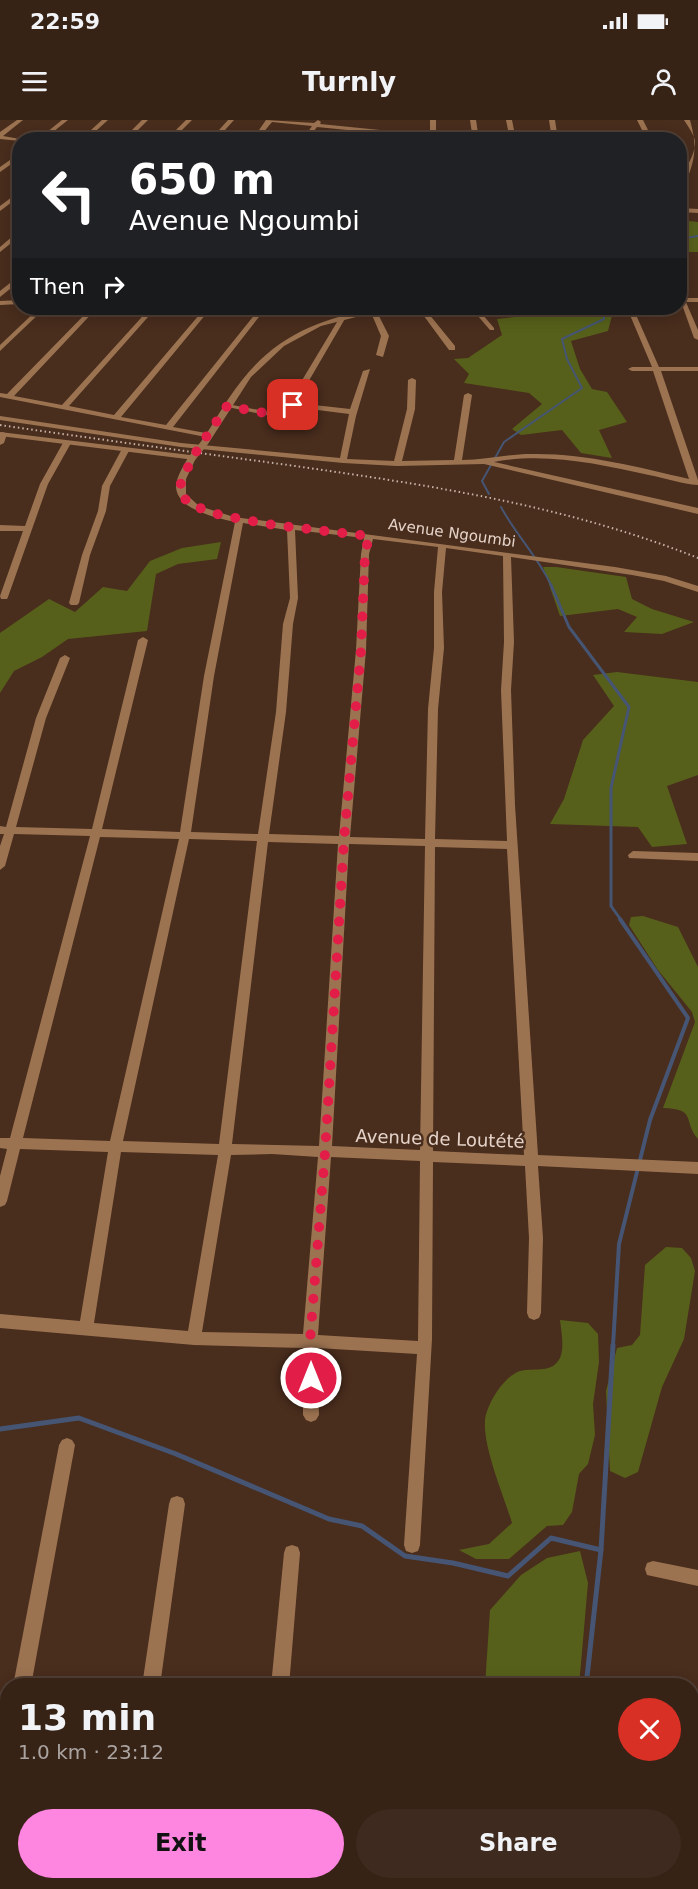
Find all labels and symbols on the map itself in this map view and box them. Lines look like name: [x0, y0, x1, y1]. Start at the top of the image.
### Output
pin: [267, 379, 318, 430]
street label: Avenue Ngoumbi: [387, 515, 517, 551]
street label: Avenue de Loutété: [355, 1125, 525, 1152]
position arrow: [279, 1346, 343, 1410]

